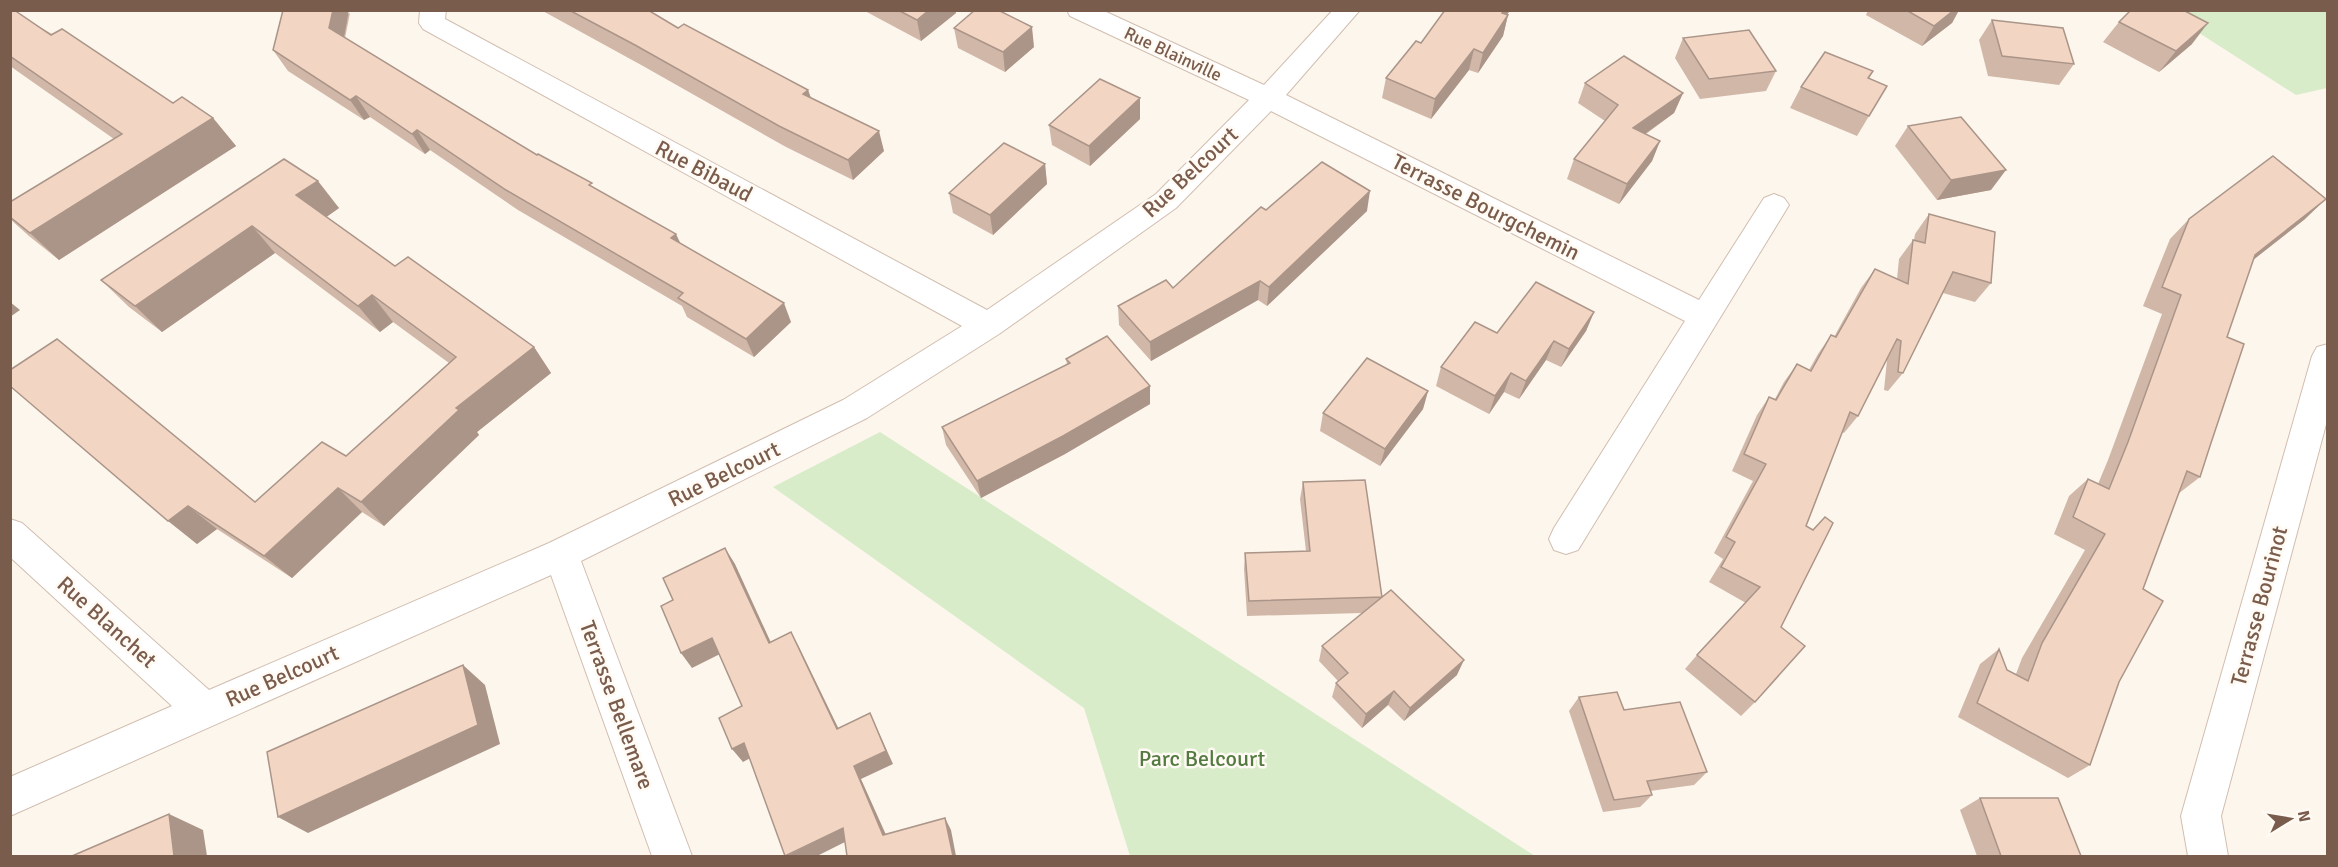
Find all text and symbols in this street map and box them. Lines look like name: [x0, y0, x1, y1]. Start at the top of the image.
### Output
street label: Rue Blainville: [1121, 22, 1225, 86]
street label: Rue Belcourt: [1137, 121, 1244, 223]
street label: Rue Bibaud: [651, 134, 757, 208]
street label: Terrasse Bourgchemin: [1387, 148, 1585, 266]
street label: Rue Belcourt: [664, 435, 785, 513]
street label: Terrasse Bourinot: [2225, 523, 2293, 689]
street label: Rue Blanchet: [52, 570, 163, 674]
street label: Terrasse Bellemare: [574, 617, 660, 793]
street label: Rue Belcourt: [221, 639, 343, 713]
park label: Parc Belcourt: [1139, 745, 1266, 772]
north arrow: [2260, 789, 2320, 849]
text: N: [2293, 809, 2315, 824]

